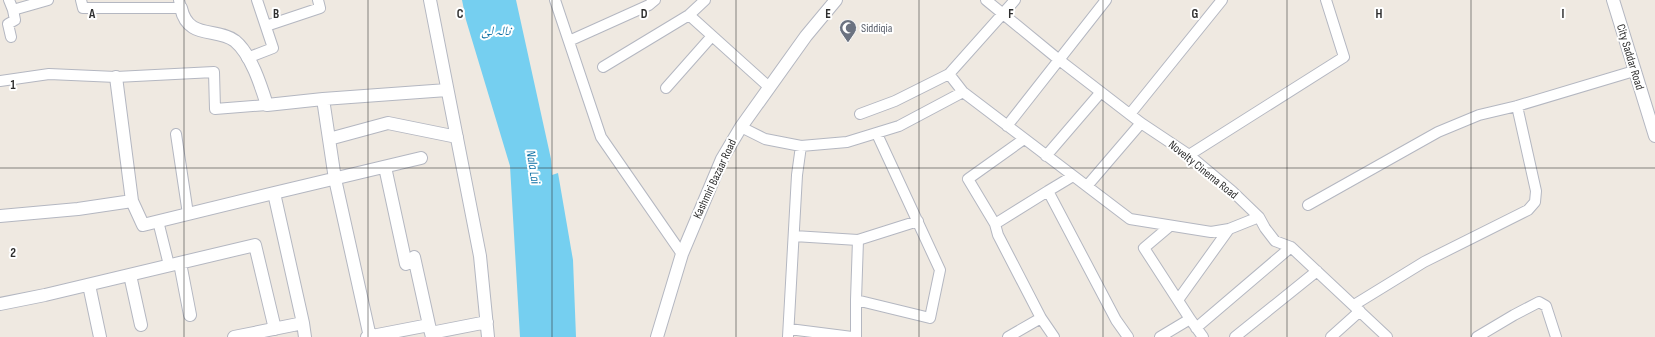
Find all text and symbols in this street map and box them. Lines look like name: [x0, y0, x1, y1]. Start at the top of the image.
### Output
text: A: [88, 6, 96, 22]
text: B: [273, 6, 279, 22]
text: C: [457, 6, 464, 22]
text: D: [641, 6, 648, 22]
text: E: [825, 6, 831, 22]
text: F: [1008, 6, 1014, 22]
text: G: [1192, 6, 1199, 22]
text: H: [1376, 6, 1383, 22]
text: I: [1562, 6, 1565, 22]
mosque icon: Siddiqia: [838, 18, 858, 43]
place label: Siddiqia: [861, 21, 893, 36]
street label: City Saddar Road: [1613, 22, 1647, 92]
water label: نالہ لئ: [481, 23, 513, 39]
text: 1: [10, 77, 16, 93]
street label: Kashmiri Bazaar Road: [690, 137, 740, 221]
street label: Novelty Cinema Road: [1165, 137, 1241, 203]
water label: Nala Lai: [522, 149, 544, 185]
text: 2: [10, 245, 16, 261]

